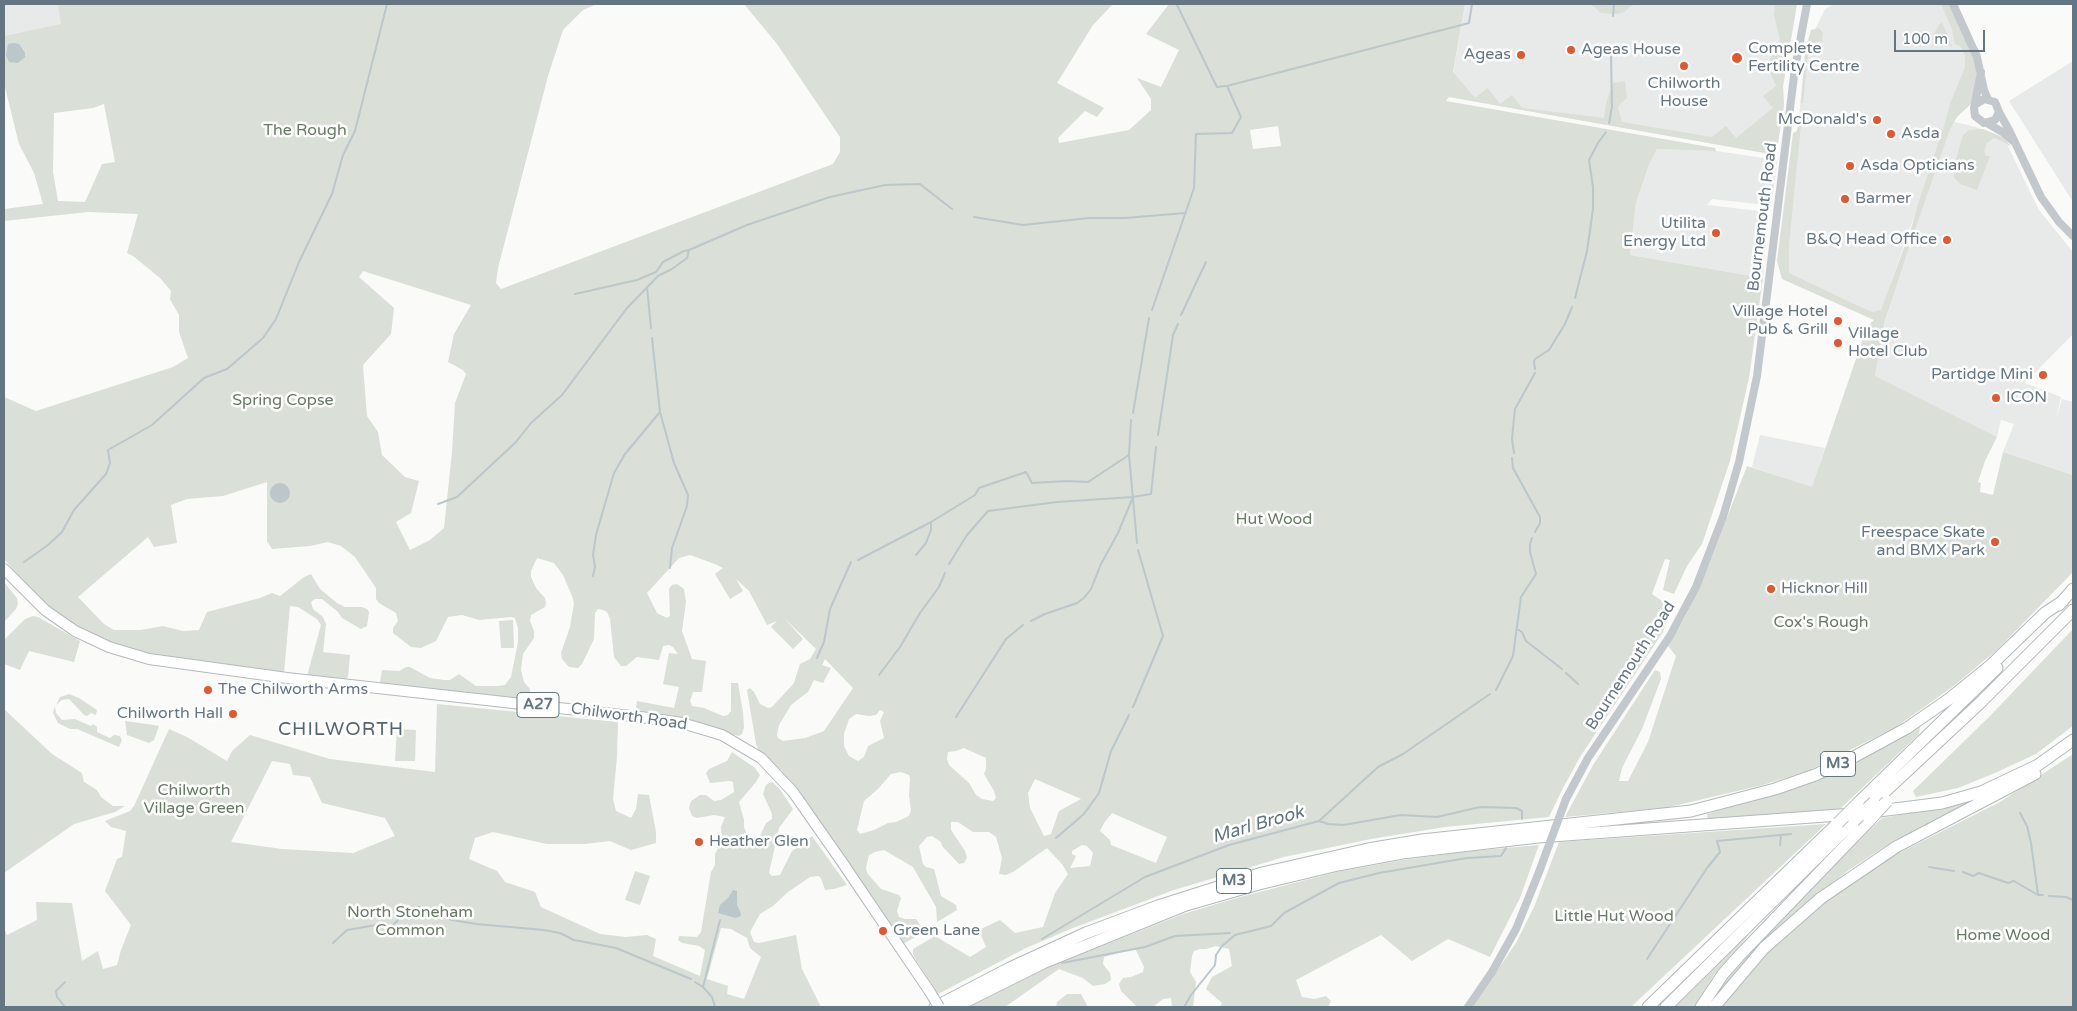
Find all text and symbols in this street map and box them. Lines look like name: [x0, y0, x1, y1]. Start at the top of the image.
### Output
scale bar: [1897, 20, 1988, 52]
text: 100 m: [1902, 30, 1948, 48]
place label: Complete Fertility Centre: [1748, 39, 1860, 77]
place label: Ageas House: [1581, 40, 1681, 60]
marker: Ageas House: [1565, 44, 1577, 56]
place label: Ageas: [1463, 45, 1511, 65]
marker: Ageas: [1515, 49, 1527, 61]
marker: Complete Fertility Centre: [1730, 51, 1744, 65]
marker: Chilworth House: [1678, 60, 1690, 72]
place label: Chilworth House: [1647, 74, 1721, 112]
place label: McDonald's: [1778, 110, 1867, 130]
marker: McDonald's: [1871, 114, 1883, 126]
park label: The Rough: [263, 121, 347, 141]
place label: Asda: [1901, 124, 1940, 144]
marker: Asda: [1885, 128, 1897, 140]
street label: Bournemouth Road: [1744, 141, 1782, 293]
place label: Asda Opticians: [1860, 156, 1975, 176]
marker: Asda Opticians: [1844, 160, 1856, 172]
place label: Barmer: [1855, 189, 1911, 209]
marker: Barmer: [1839, 193, 1851, 205]
place label: Utilita Energy Ltd: [1623, 214, 1706, 252]
marker: Utilita Energy Ltd: [1710, 227, 1722, 239]
place label: B&Q Head Office: [1806, 230, 1937, 250]
marker: B&Q Head Office: [1941, 234, 1953, 246]
place label: Village Hotel Pub & Grill: [1732, 302, 1828, 340]
marker: Village Hotel Pub & Grill: [1832, 315, 1844, 327]
place label: Village Hotel Club: [1848, 324, 1928, 362]
marker: Village Hotel Club: [1832, 337, 1844, 349]
place label: Partidge Mini: [1931, 365, 2033, 385]
marker: Partidge Mini: [2037, 369, 2049, 381]
place label: ICON: [2006, 388, 2047, 408]
park label: Spring Copse: [232, 391, 334, 411]
marker: ICON: [1990, 392, 2002, 404]
park label: Hut Wood: [1236, 510, 1312, 530]
place label: Freespace Skate and BMX Park: [1861, 523, 1985, 561]
marker: Freespace Skate and BMX Park: [1989, 536, 2001, 548]
place label: Hicknor Hill: [1781, 579, 1868, 599]
marker: Hicknor Hill: [1765, 583, 1777, 595]
street label: Bournemouth Road: [1582, 598, 1680, 734]
park label: Cox's Rough: [1773, 613, 1869, 633]
place label: The Chilworth Arms: [218, 680, 368, 700]
marker: The Chilworth Arms: [202, 684, 214, 696]
road number: A27: [517, 692, 559, 718]
street label: Chilworth Road: [569, 699, 689, 735]
place label: Chilworth Hall: [117, 704, 223, 724]
marker: Chilworth Hall: [227, 708, 239, 720]
district label: CHILWORTH: [277, 719, 405, 741]
road number: M3: [1820, 752, 1856, 776]
park label: Chilworth Village Green: [143, 781, 245, 819]
water label: Marl Brook: [1210, 802, 1306, 848]
place label: Heather Glen: [709, 832, 809, 852]
marker: Heather Glen: [693, 836, 705, 848]
road number: M3: [1216, 868, 1252, 894]
park label: North Stoneham Common: [347, 903, 473, 941]
park label: Little Hut Wood: [1554, 907, 1674, 927]
place label: Green Lane: [893, 921, 980, 941]
marker: Green Lane: [877, 925, 889, 937]
park label: Home Wood: [1956, 926, 2050, 946]

